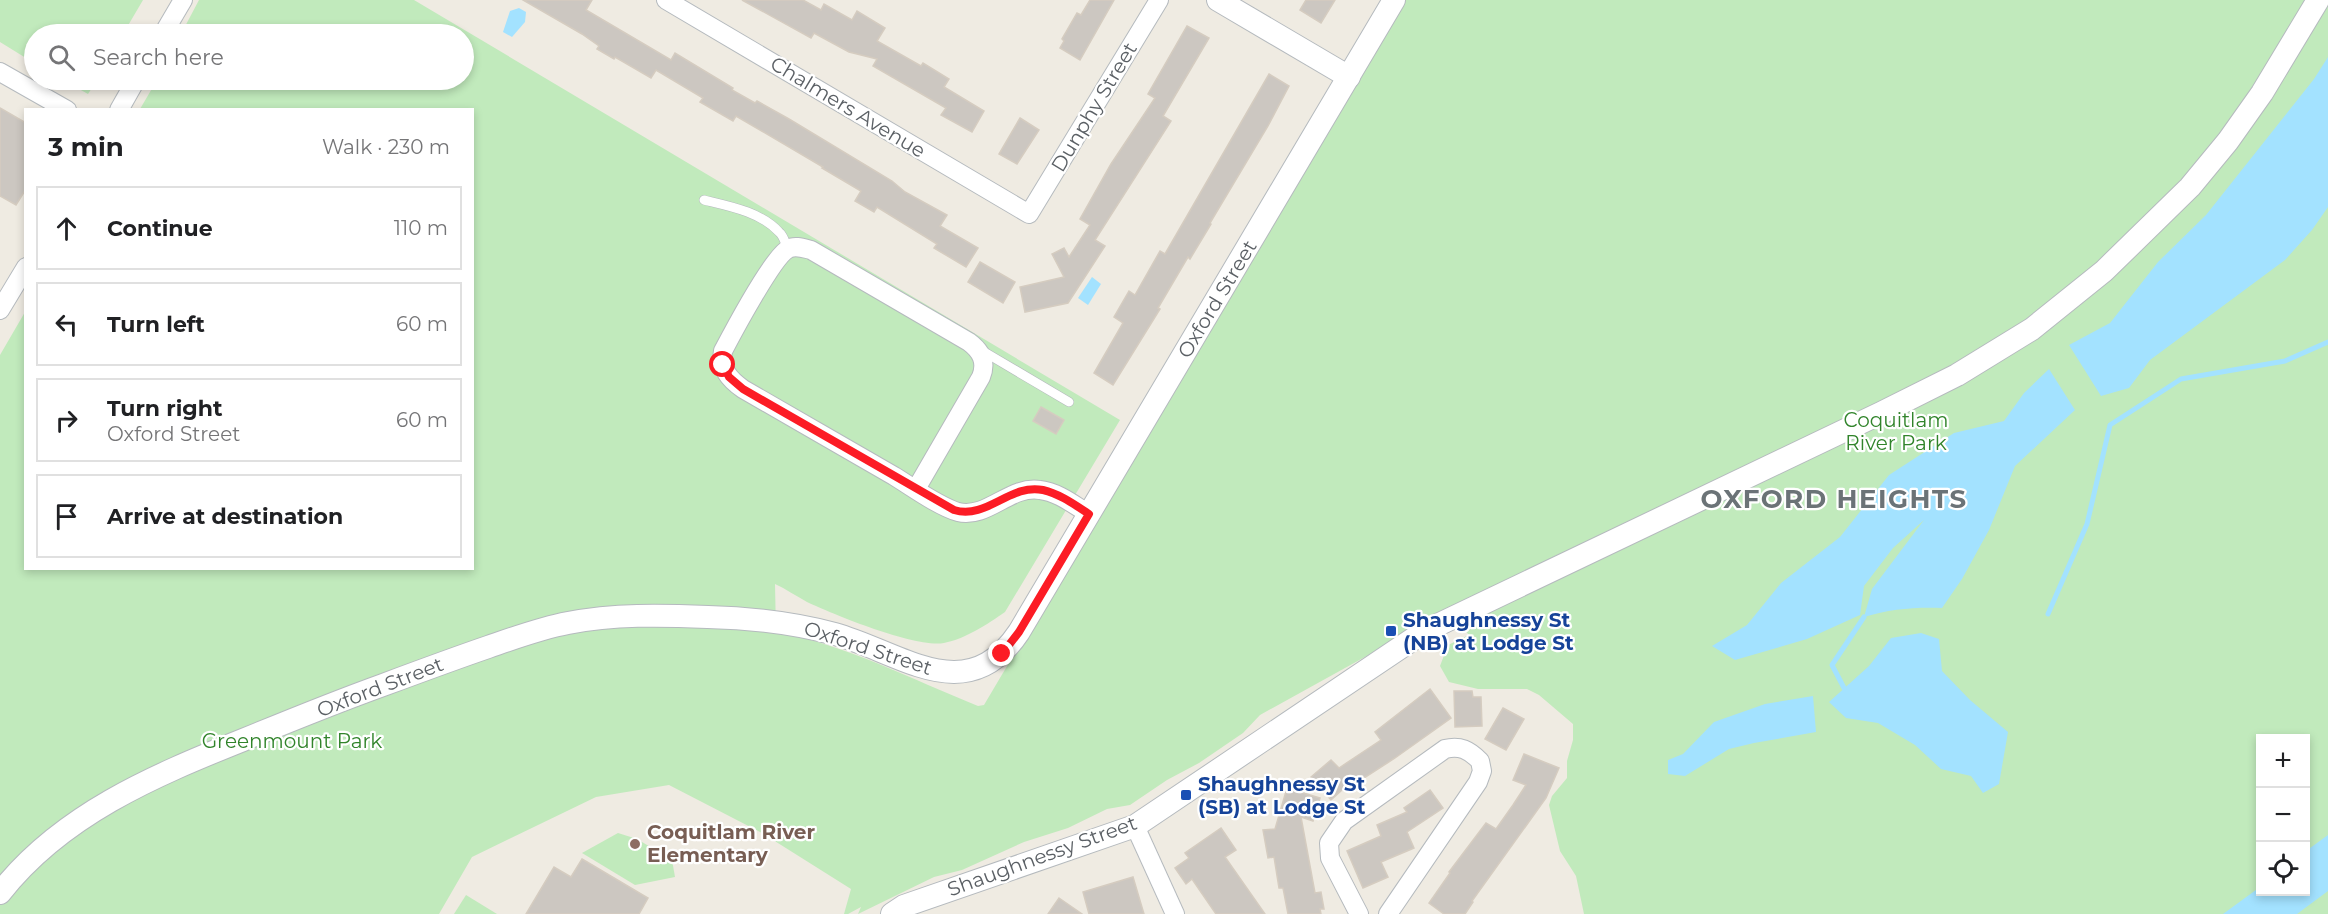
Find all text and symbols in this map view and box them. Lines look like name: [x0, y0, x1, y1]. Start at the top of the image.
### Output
search box: [24, 24, 474, 90]
street label: Dunphy Street: [1046, 38, 1142, 176]
icon: search: [45, 41, 78, 74]
text: Search here: [93, 44, 224, 71]
street label: Chalmers Avenue: [766, 51, 930, 163]
text: 3 min: [48, 131, 124, 163]
text: Walk · 230 m: [322, 135, 450, 159]
icon: ahead: [50, 212, 83, 245]
text: Continue: [107, 215, 213, 242]
text: 110 m: [394, 216, 448, 240]
street label: Oxford Street: [1172, 236, 1262, 362]
icon: left: [50, 308, 83, 341]
text: Turn left: [107, 311, 205, 338]
text: 60 m: [396, 312, 448, 336]
route start: [709, 351, 735, 377]
text: Turn right: [107, 395, 222, 422]
icon: right: [50, 404, 83, 437]
text: 60 m: [396, 408, 448, 432]
park label: Coquitlam River Park: [1844, 408, 1949, 455]
text: Oxford Street: [107, 422, 240, 446]
district label: OXFORD HEIGHTS: [1700, 483, 1968, 515]
icon: arrive: [50, 500, 83, 533]
text: Arrive at destination: [107, 503, 343, 530]
place label: Shaughnessy St (NB) at Lodge St: [1403, 608, 1574, 655]
street label: Oxford Street: [801, 616, 935, 680]
marker: Shaughnessy St (NB) at Lodge St: [1384, 624, 1398, 638]
route end: [988, 640, 1014, 666]
street label: Oxford Street: [313, 652, 447, 722]
park label: Greenmount Park: [202, 729, 382, 753]
map controls: [2256, 734, 2310, 896]
button: +: [2256, 734, 2310, 788]
place label: Shaughnessy St (SB) at Lodge St: [1198, 772, 1366, 819]
marker: Shaughnessy St (SB) at Lodge St: [1179, 788, 1193, 802]
button: −: [2256, 788, 2310, 842]
street label: Shaughnessy Street: [944, 811, 1140, 901]
place label: Coquitlam River Elementary: [647, 820, 815, 867]
marker: Coquitlam River Elementary: [628, 837, 642, 851]
button: locate: [2256, 842, 2310, 896]

